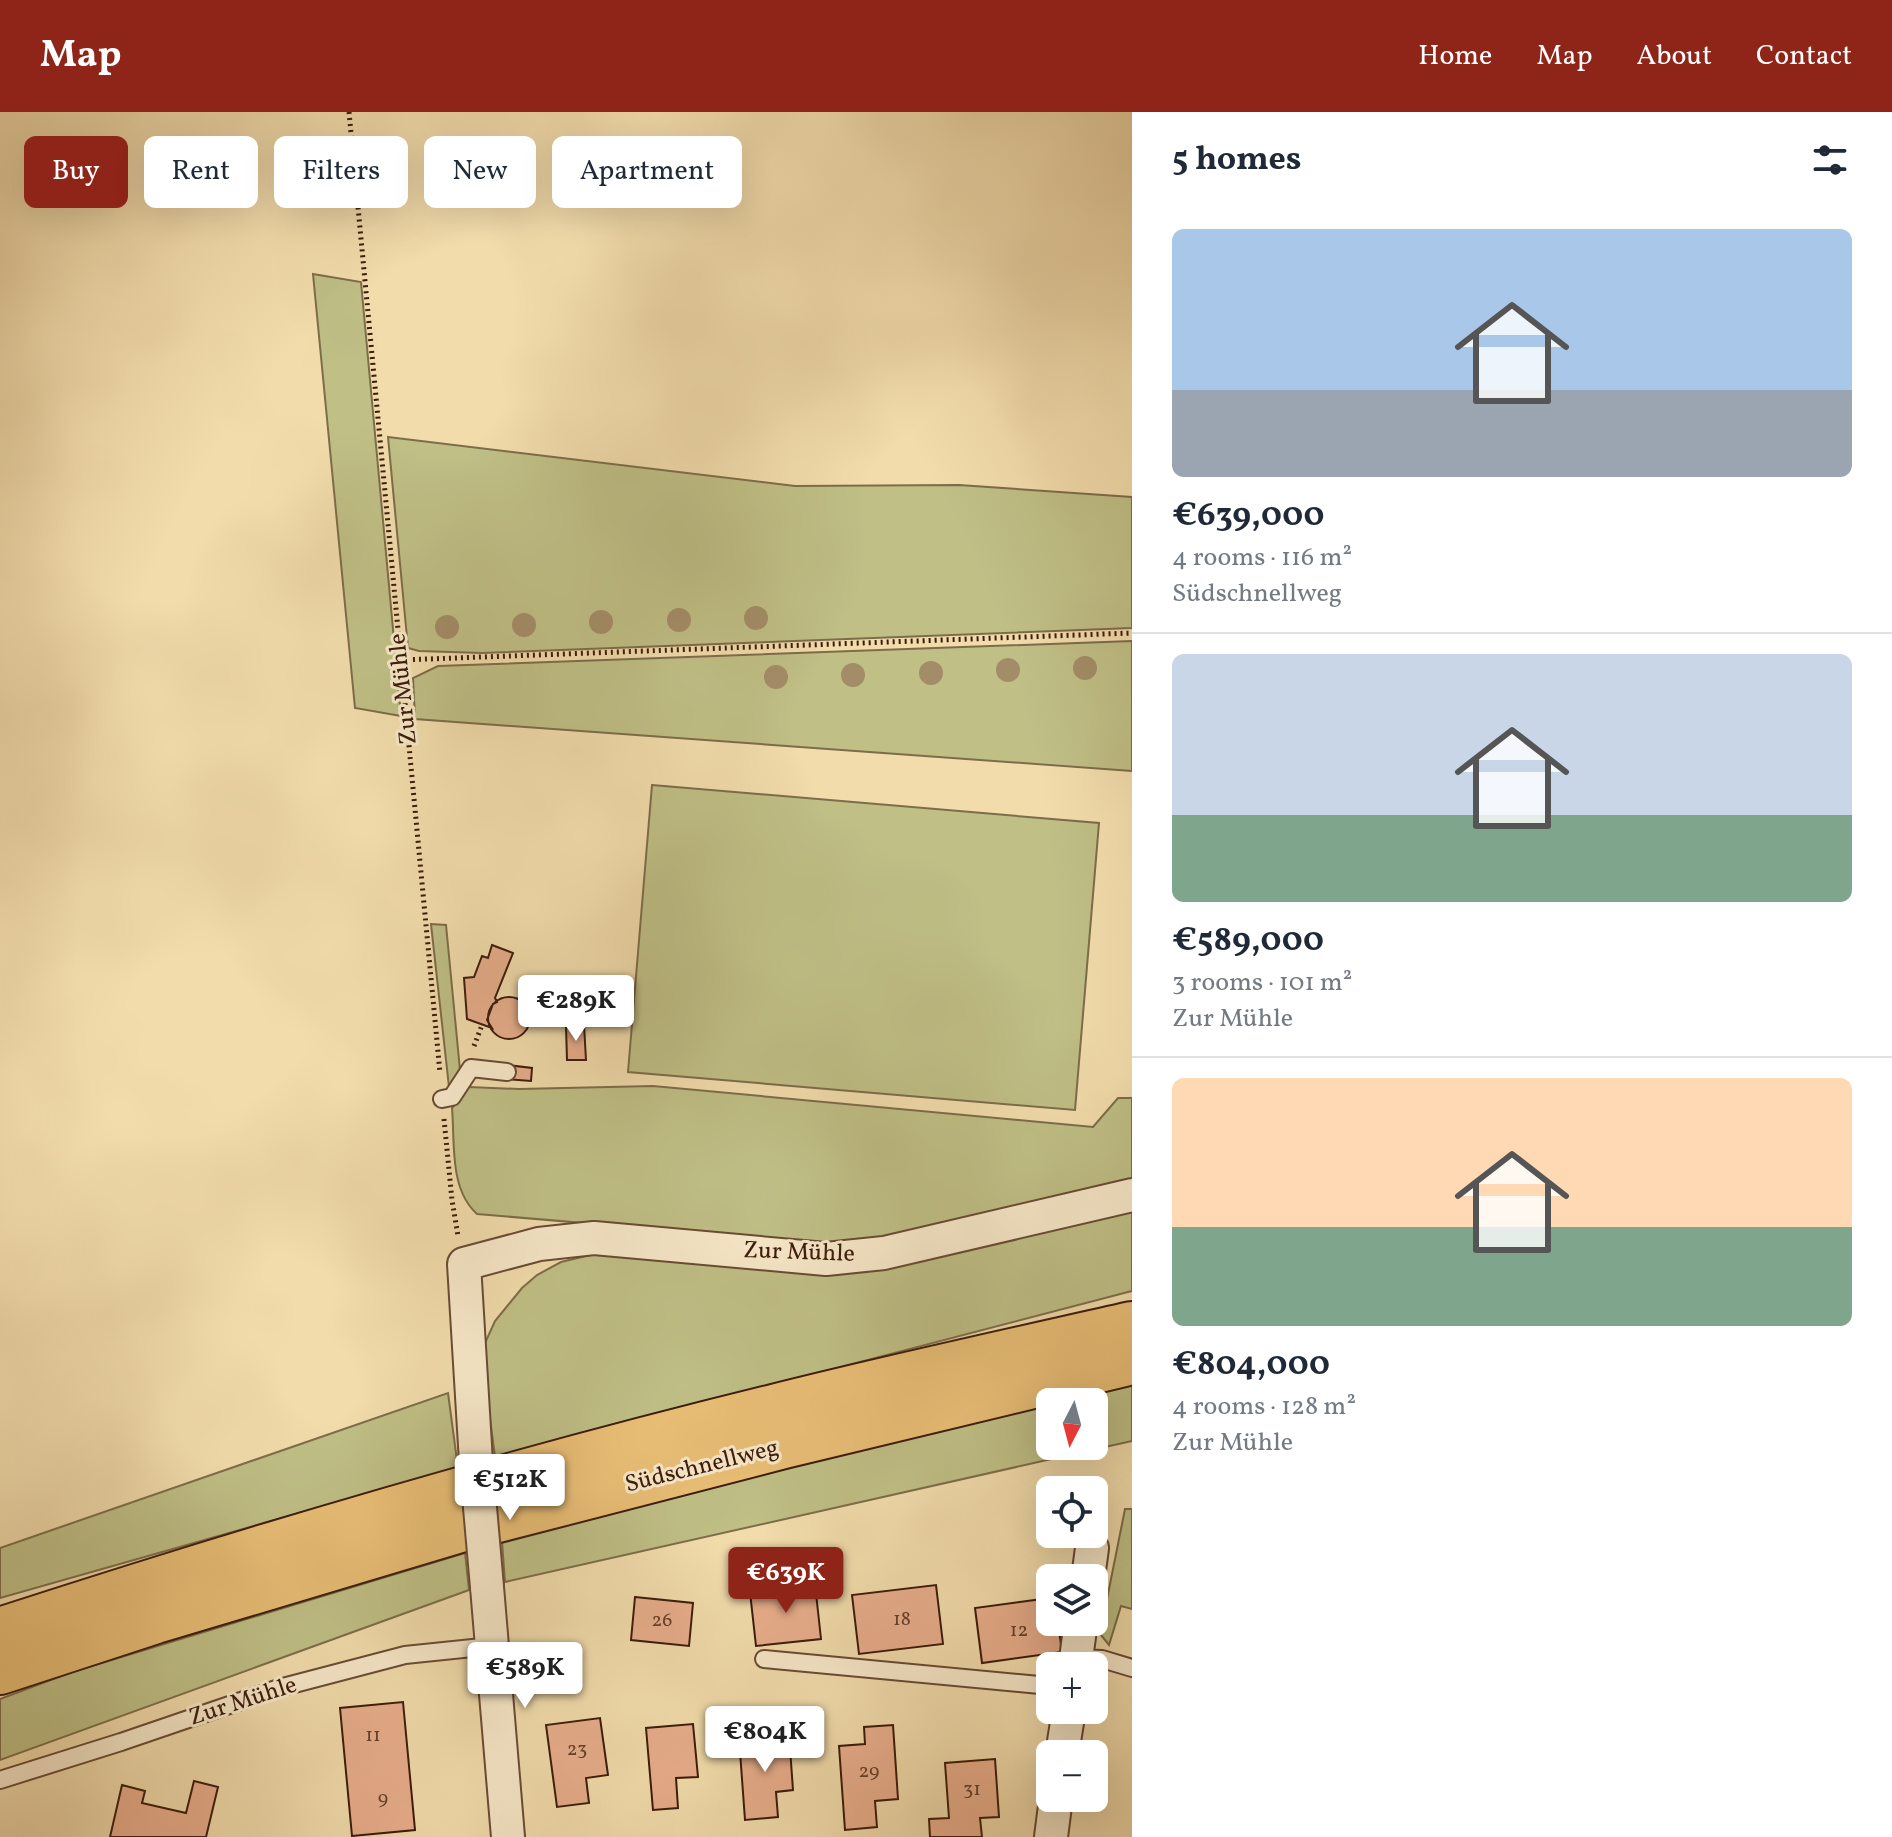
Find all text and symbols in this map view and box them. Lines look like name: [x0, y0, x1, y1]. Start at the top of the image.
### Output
text: Map: [40, 30, 121, 83]
text: Home: [1418, 37, 1492, 76]
text: Map: [1536, 37, 1592, 76]
text: About: [1636, 37, 1712, 76]
text: Contact: [1756, 37, 1852, 76]
chip: Buy: [24, 136, 128, 208]
chip: Rent: [144, 136, 258, 208]
chip: Filters: [274, 136, 408, 208]
chip: New: [424, 136, 536, 208]
chip: Apartment: [552, 136, 742, 208]
text: 5 homes: [1172, 137, 1302, 184]
icon: filters: [1808, 138, 1852, 182]
icon: home: [1440, 281, 1584, 425]
text: €639,000: [1172, 493, 1324, 540]
text: 4 rooms · 116 m²: [1172, 540, 1352, 576]
text: Südschnellweg: [1172, 576, 1342, 612]
street label: Zur Mühle: [381, 632, 427, 746]
icon: home: [1440, 706, 1584, 850]
text: €589,000: [1172, 918, 1324, 965]
text: 3 rooms · 101 m²: [1172, 965, 1352, 1001]
pin: €289K: [520, 975, 632, 1043]
text: €289K: [536, 983, 616, 1019]
text: Zur Mühle: [1172, 1001, 1293, 1037]
icon: home: [1440, 1130, 1584, 1274]
street label: Zur Mühle: [743, 1234, 855, 1272]
text: €804,000: [1172, 1342, 1330, 1389]
north arrow: [1036, 1388, 1108, 1460]
map controls: [1036, 1388, 1108, 1812]
text: 4 rooms · 128 m²: [1172, 1389, 1356, 1425]
text: Zur Mühle: [1172, 1425, 1293, 1461]
street label: Südschnellweg: [622, 1432, 782, 1502]
pin: €512K: [454, 1454, 566, 1522]
text: €512K: [473, 1462, 547, 1498]
button: locate: [1036, 1476, 1108, 1548]
pin: €639K: [730, 1547, 842, 1615]
text: €639K: [746, 1555, 826, 1591]
button: layers: [1036, 1564, 1108, 1636]
house number: 18: [893, 1606, 911, 1634]
house number: 26: [652, 1607, 672, 1635]
house number: 12: [1010, 1617, 1028, 1645]
pin: €589K: [469, 1642, 581, 1710]
text: €589K: [485, 1650, 565, 1686]
button: +: [1036, 1652, 1108, 1724]
street label: Zur Mühle: [185, 1669, 301, 1735]
pin: €804K: [709, 1706, 821, 1774]
text: €804K: [723, 1714, 807, 1750]
house number: 11: [365, 1722, 381, 1750]
house number: 23: [567, 1736, 587, 1764]
button: −: [1036, 1740, 1108, 1812]
house number: 29: [859, 1758, 879, 1786]
house number: 31: [963, 1776, 981, 1804]
house number: 9: [378, 1785, 388, 1813]

